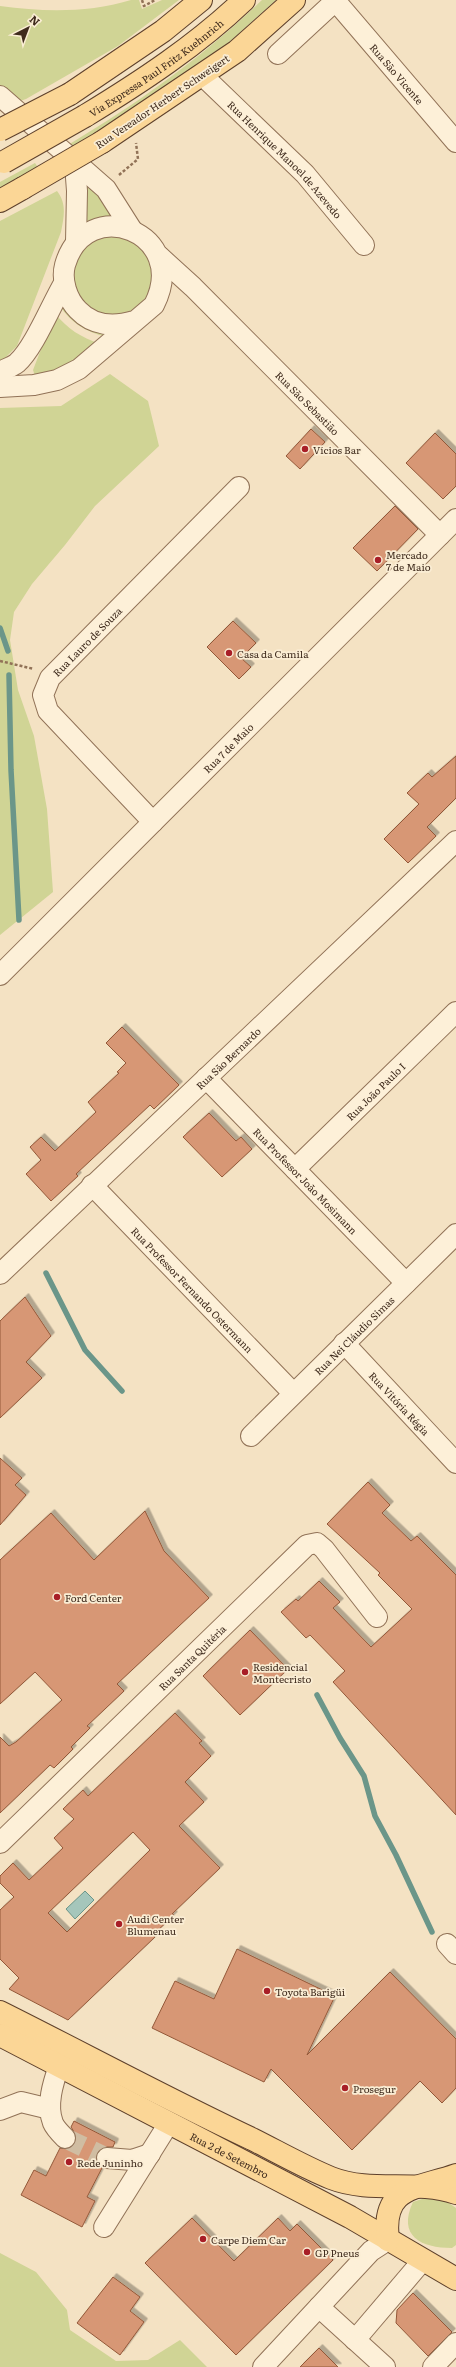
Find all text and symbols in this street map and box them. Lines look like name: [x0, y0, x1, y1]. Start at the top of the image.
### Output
north arrow: [8, 8, 48, 48]
text: N: [27, 11, 44, 29]
street label: Via Expressa Paul Fritz Kuehnrich: [86, 15, 226, 120]
street label: Rua São Vicente: [367, 40, 428, 107]
street label: Rua Vereador Herbert Schweigert: [92, 50, 232, 152]
street label: Rua Henrique Manoel de Azevedo: [225, 96, 346, 221]
street label: Rua São Sebastião: [273, 367, 343, 438]
place label: Vícios Bar: [313, 442, 361, 457]
marker: Vícios Bar: [300, 444, 310, 454]
place label: Mercado 7 de Maio: [386, 547, 431, 574]
marker: Mercado 7 de Maio: [373, 555, 383, 565]
street label: Rua Lauro de Souza: [49, 602, 125, 679]
place label: Casa da Camila: [237, 646, 309, 661]
marker: Casa da Camila: [224, 648, 234, 658]
street label: Rua 7 de Maio: [199, 719, 256, 776]
street label: Rua São Bernardo: [192, 1023, 264, 1092]
street label: Rua João Paulo I: [342, 1058, 408, 1123]
street label: Rua Professor João Mosimann: [250, 1124, 362, 1237]
street label: Rua Professor Fernando Ostermann: [128, 1223, 257, 1356]
street label: Rua Nei Cláudio Simas: [310, 1292, 397, 1378]
street label: Rua Vitória Régia: [366, 1368, 434, 1439]
place label: Ford Center: [65, 1590, 122, 1605]
marker: Ford Center: [52, 1592, 62, 1602]
street label: Rua Santa Quitéria: [154, 1620, 229, 1693]
place label: Residencial Montecristo: [253, 1659, 312, 1686]
marker: Residencial Montecristo: [240, 1667, 250, 1677]
place label: Audi Center Blumenau: [127, 1911, 184, 1938]
marker: Audi Center Blumenau: [114, 1919, 124, 1929]
place label: Toyota Barigüi: [275, 1984, 346, 1999]
marker: Toyota Barigüi: [262, 1986, 272, 1996]
place label: Prosegur: [353, 2081, 396, 2096]
marker: Prosegur: [340, 2083, 350, 2093]
street label: Rua 2 de Setembro: [188, 2128, 272, 2181]
place label: Rede Juninho: [77, 2155, 143, 2170]
marker: Rede Juninho: [64, 2157, 74, 2167]
place label: Carpe Diem Car: [211, 2232, 286, 2247]
marker: Carpe Diem Car: [198, 2234, 208, 2244]
place label: GP Pneus: [315, 2245, 360, 2260]
marker: GP Pneus: [302, 2247, 312, 2257]

